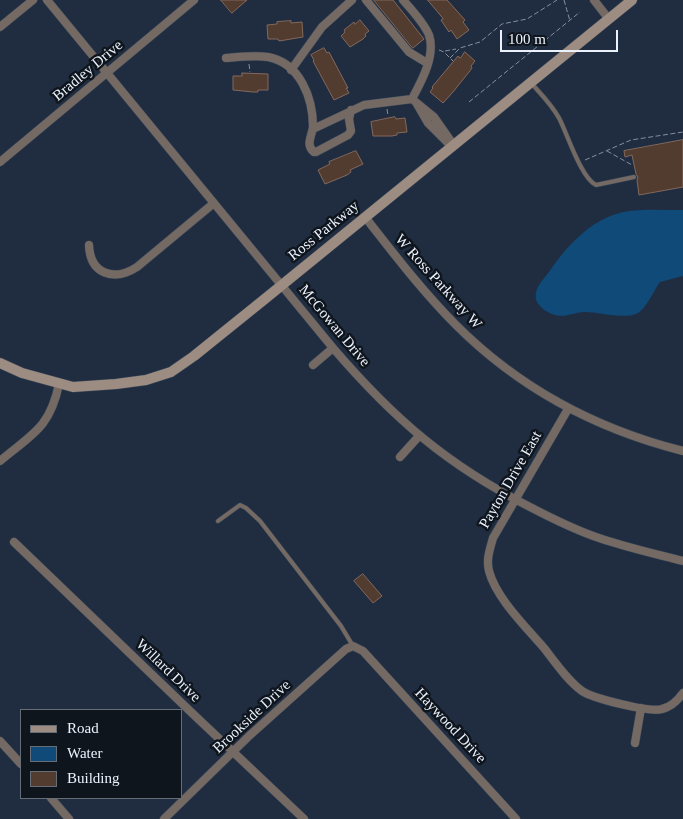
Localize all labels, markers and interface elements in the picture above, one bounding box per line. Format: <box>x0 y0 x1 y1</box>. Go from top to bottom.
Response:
scale bar <box>503 20 620 52</box>
text: 100 m <box>508 31 546 47</box>
street label: Bradley Drive <box>50 37 126 105</box>
street label: Ross Parkway <box>285 197 363 265</box>
street label: W Ross Parkway W <box>391 231 485 333</box>
street label: McGowan Drive <box>295 281 373 371</box>
street label: Payton Drive East <box>476 428 546 532</box>
street label: Willard Drive <box>132 636 204 706</box>
street label: Brookside Drive <box>209 676 295 758</box>
street label: Haywood Drive <box>411 685 489 767</box>
legend <box>20 709 182 799</box>
text: Road <box>67 720 99 736</box>
text: Water <box>67 745 102 761</box>
text: Building <box>67 770 120 786</box>

